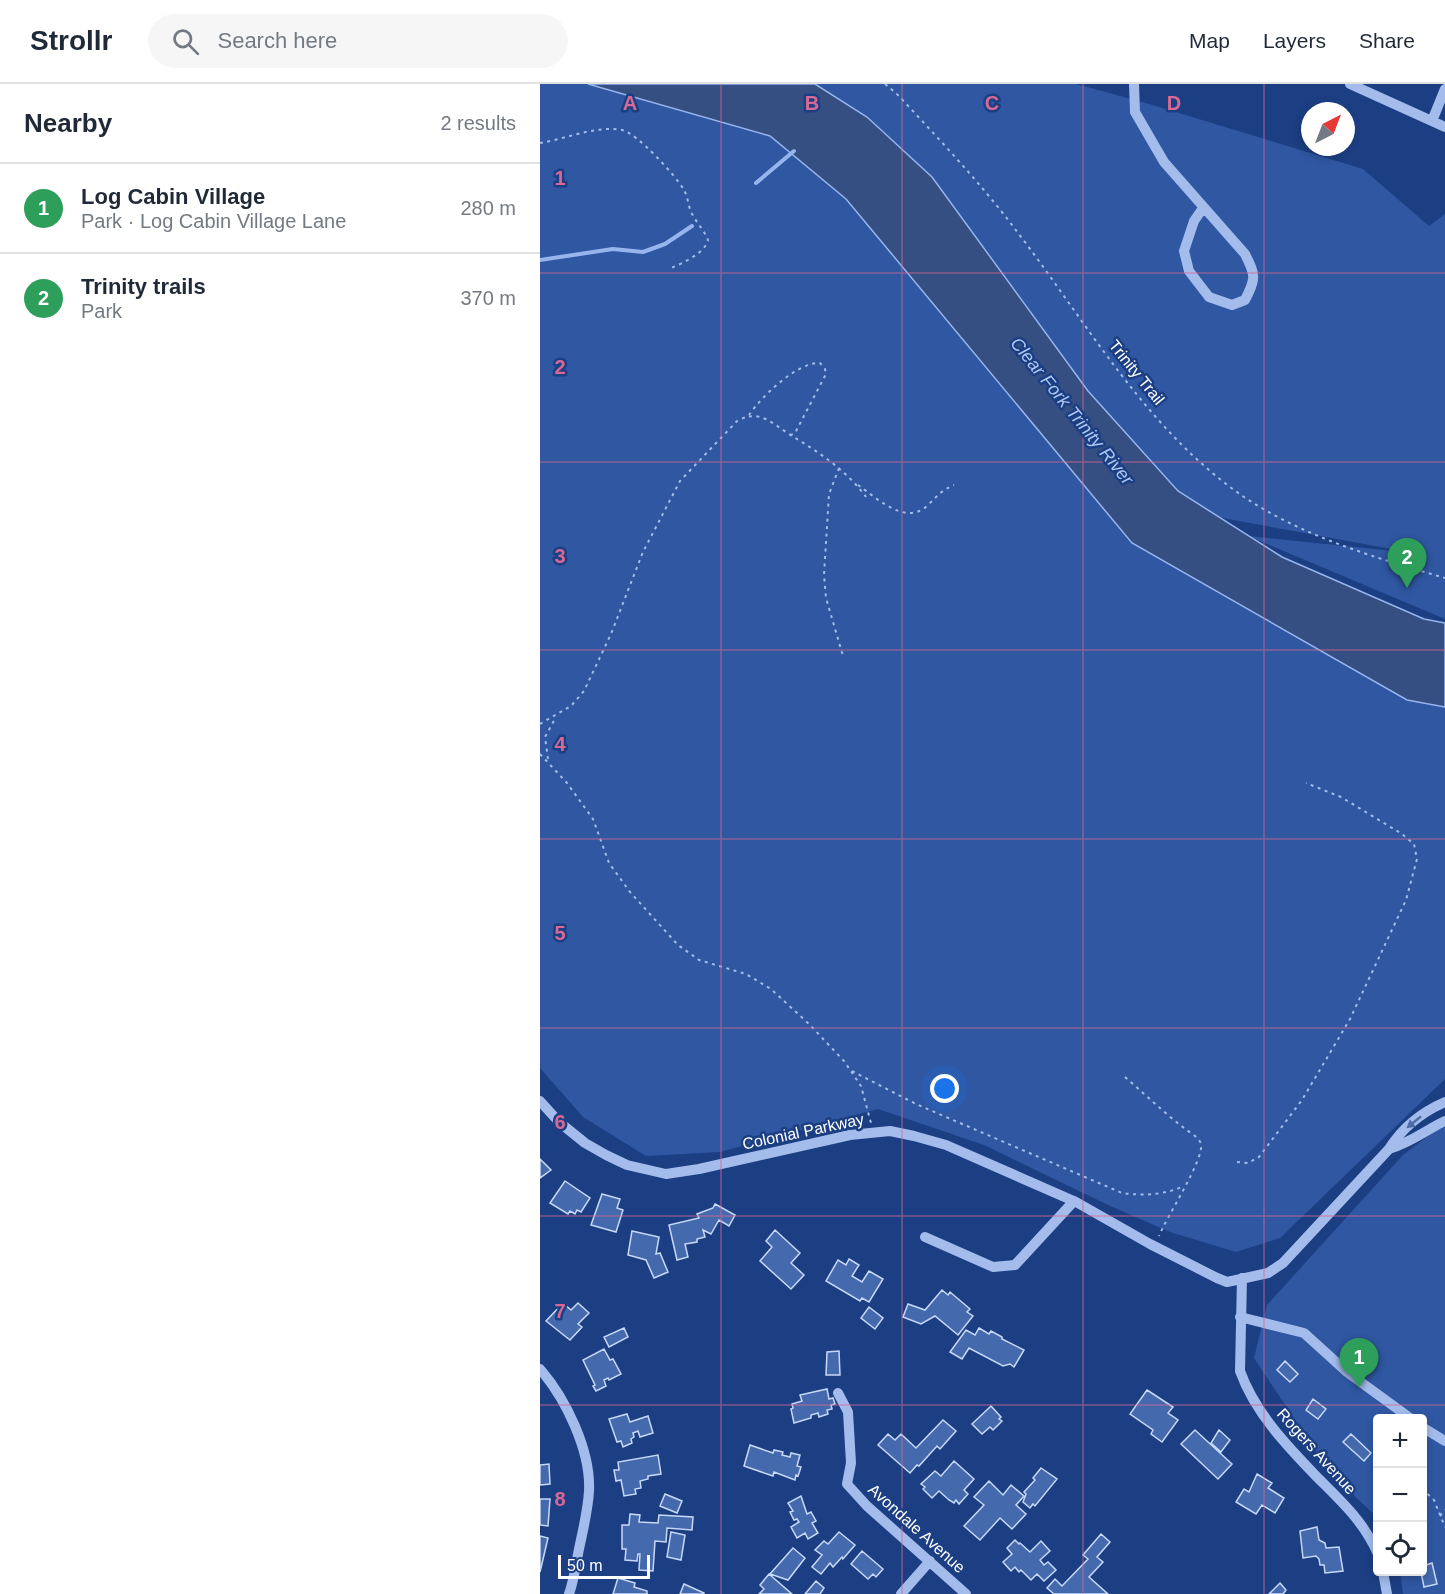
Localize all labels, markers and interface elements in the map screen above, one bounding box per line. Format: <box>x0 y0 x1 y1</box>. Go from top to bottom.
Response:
search box <box>148 14 568 68</box>
text: Strollr <box>30 25 112 56</box>
icon: search <box>169 25 202 58</box>
text: Search here <box>217 28 337 53</box>
text: Map <box>1189 29 1230 52</box>
text: Layers <box>1263 29 1326 52</box>
text: Share <box>1359 29 1415 52</box>
text: A <box>623 92 637 114</box>
text: B <box>805 92 819 114</box>
text: C <box>985 92 999 114</box>
text: D <box>1167 92 1181 114</box>
north arrow <box>1301 102 1355 156</box>
text: Nearby <box>24 108 112 138</box>
text: 2 results <box>440 112 516 134</box>
text: 1 <box>554 167 566 189</box>
text: Log Cabin Village <box>81 184 265 209</box>
text: 1 <box>38 197 49 219</box>
text: 280 m <box>460 197 516 219</box>
text: Park · Log Cabin Village Lane <box>81 210 346 232</box>
text: Trinity trails <box>81 274 206 299</box>
text: 2 <box>38 287 49 309</box>
text: 370 m <box>460 287 516 309</box>
text: Park <box>81 300 122 322</box>
water label: Clear Fork Trinity River <box>1006 333 1138 489</box>
street label: Trinity Trail <box>1106 337 1168 408</box>
text: 2 <box>554 356 566 378</box>
pin: 2 <box>1388 538 1426 588</box>
text: 3 <box>554 545 566 567</box>
text: 4 <box>554 733 566 755</box>
text: 5 <box>554 922 566 944</box>
your location <box>930 1074 959 1103</box>
street label: Colonial Parkway <box>741 1110 865 1153</box>
text: 6 <box>554 1111 566 1133</box>
one-way arrow <box>1406 1115 1422 1128</box>
text: 7 <box>554 1300 566 1322</box>
pin: 1 <box>1340 1338 1378 1388</box>
street label: Rogers Avenue <box>1274 1405 1360 1498</box>
map controls <box>1373 1414 1427 1576</box>
button: + <box>1373 1414 1427 1468</box>
button: − <box>1373 1468 1427 1522</box>
street label: Avondale Avenue <box>865 1481 968 1576</box>
text: 8 <box>554 1488 566 1510</box>
button: locate <box>1373 1522 1427 1576</box>
scale bar <box>558 1552 650 1580</box>
text: 50 m <box>567 1557 603 1574</box>

